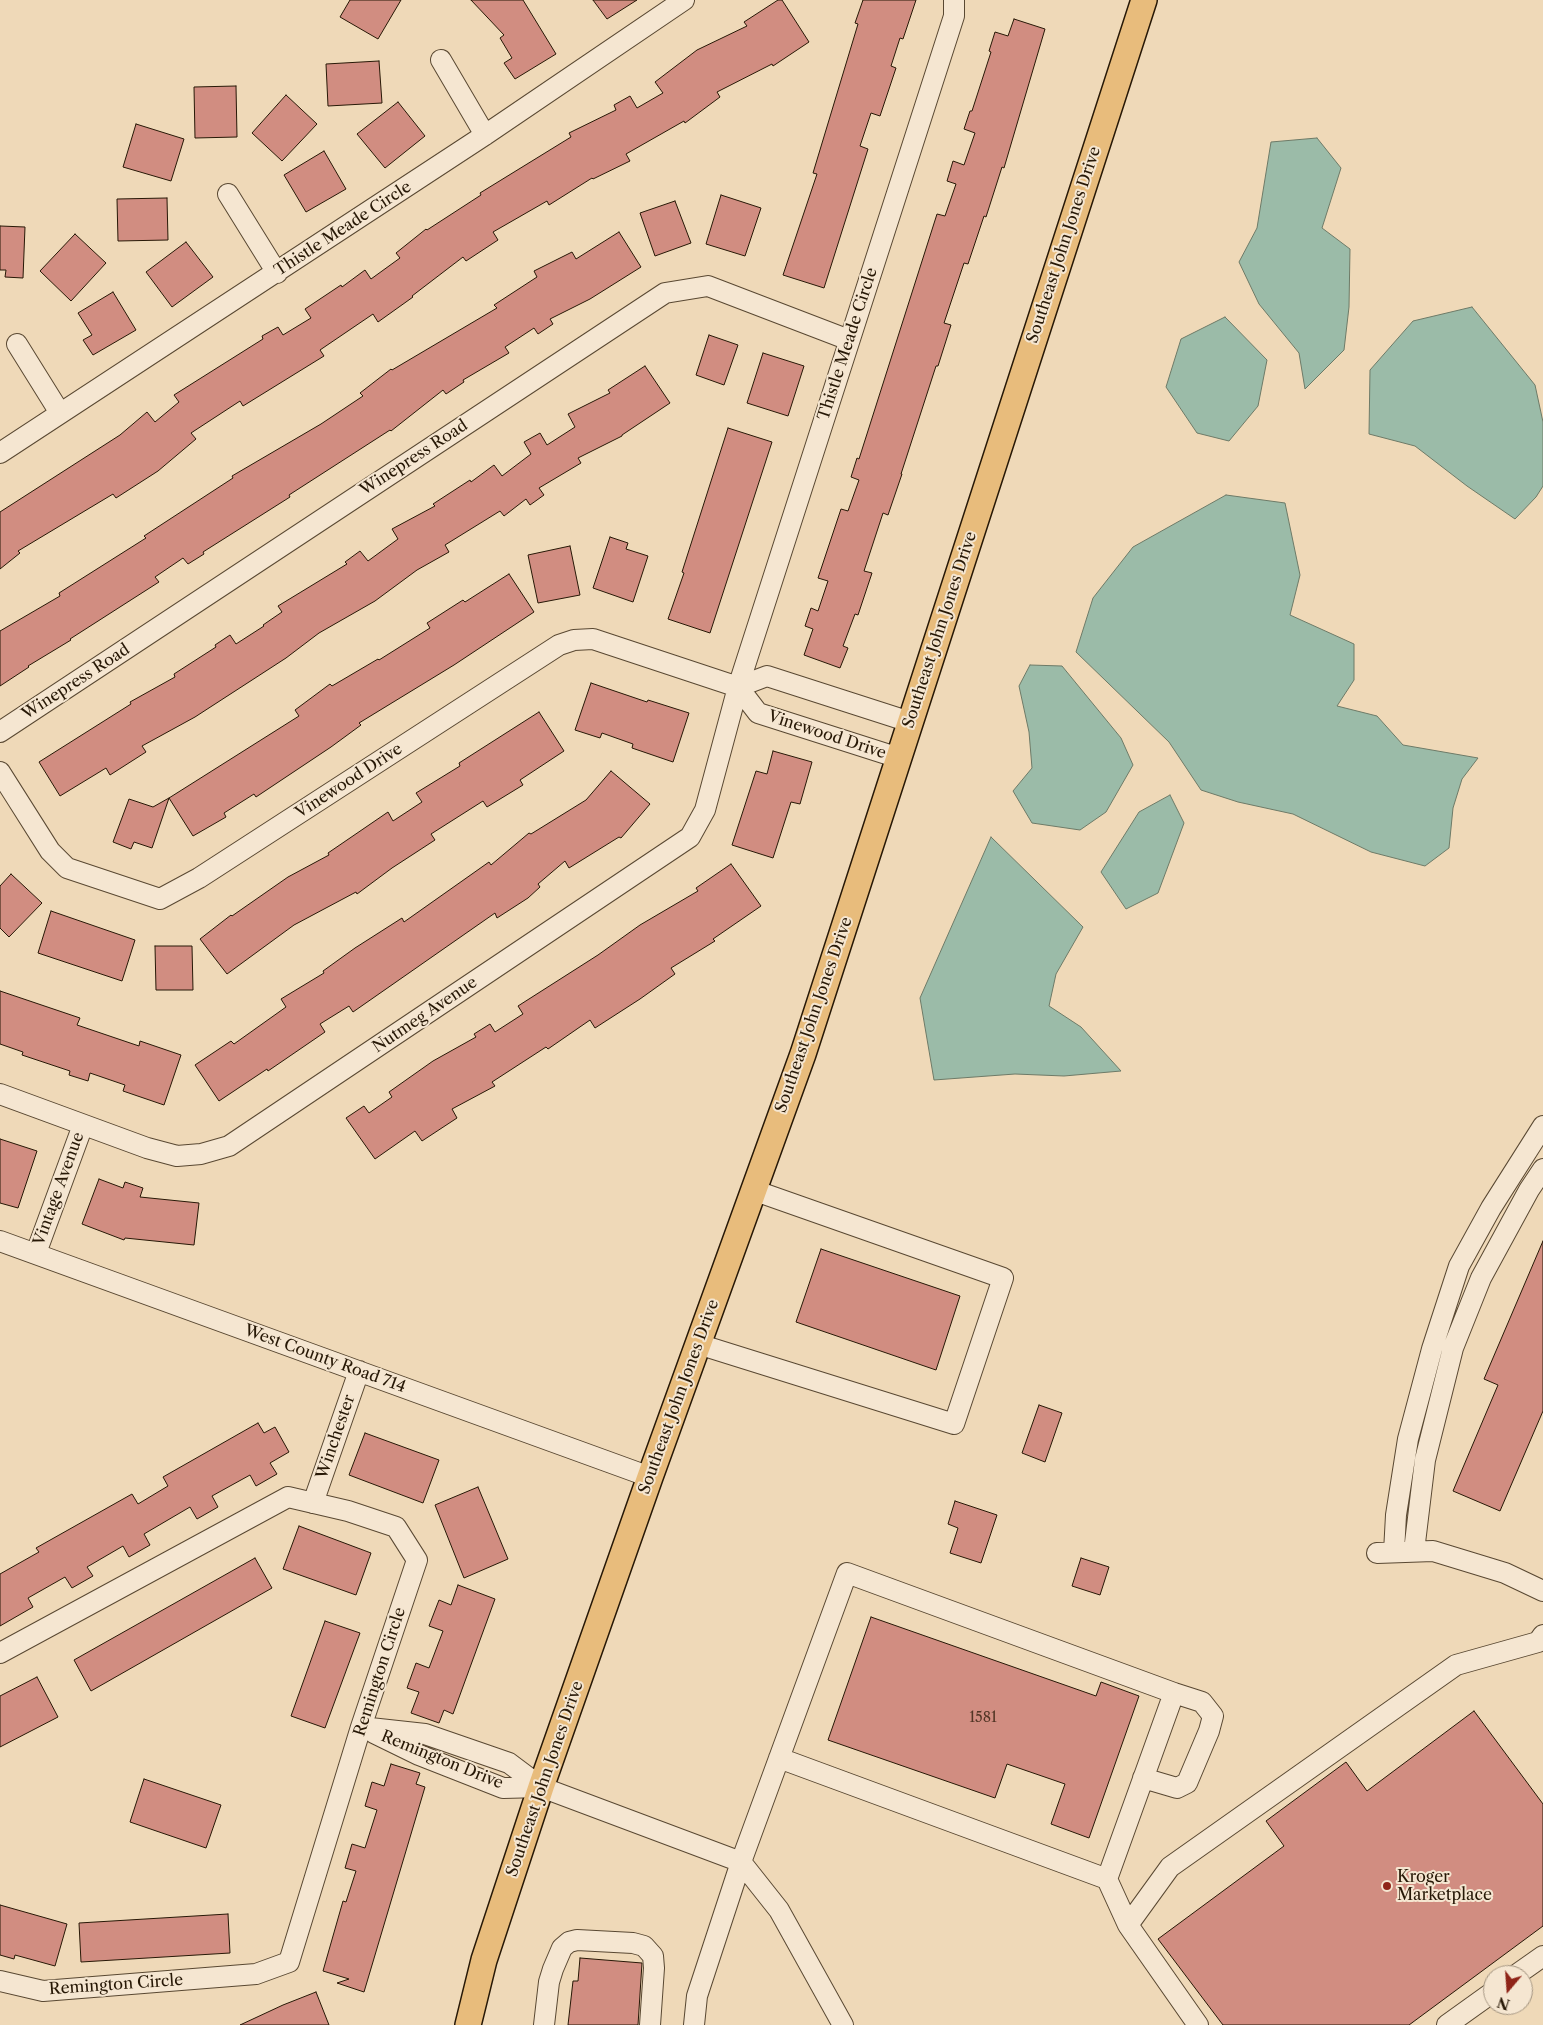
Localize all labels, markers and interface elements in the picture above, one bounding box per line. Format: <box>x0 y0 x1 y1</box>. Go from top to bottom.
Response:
street label: Southeast John Jones Drive <box>1023 144 1105 346</box>
street label: Thistle Meade Circle <box>271 178 415 280</box>
street label: Thistle Meade Circle <box>814 265 882 423</box>
street label: Winepress Road <box>357 416 471 500</box>
street label: Southeast John Jones Drive <box>899 529 981 731</box>
street label: Winepress Road <box>19 640 133 724</box>
street label: Vinewood Drive <box>765 707 889 763</box>
street label: Vinewood Drive <box>292 739 406 823</box>
street label: Southeast John Jones Drive <box>771 915 857 1115</box>
street label: Nutmeg Avenue <box>369 973 481 1057</box>
street label: Vintage Avenue <box>30 1130 88 1248</box>
street label: Southeast John Jones Drive <box>635 1297 723 1497</box>
street label: West County Road 714 <box>242 1321 408 1397</box>
street label: Winchester <box>313 1392 359 1482</box>
street label: Remington Circle <box>350 1605 410 1739</box>
street label: Southeast John Jones Drive <box>502 1679 588 1879</box>
house number: 1581 <box>969 1710 997 1726</box>
street label: Remington Drive <box>378 1727 506 1793</box>
place label: Kroger Marketplace <box>1397 1867 1492 1905</box>
marker: Kroger Marketplace <box>1381 1880 1393 1892</box>
north arrow <box>1483 1965 1533 2015</box>
street label: Remington Circle <box>48 1971 184 1999</box>
text: N <box>1495 1993 1512 2014</box>

